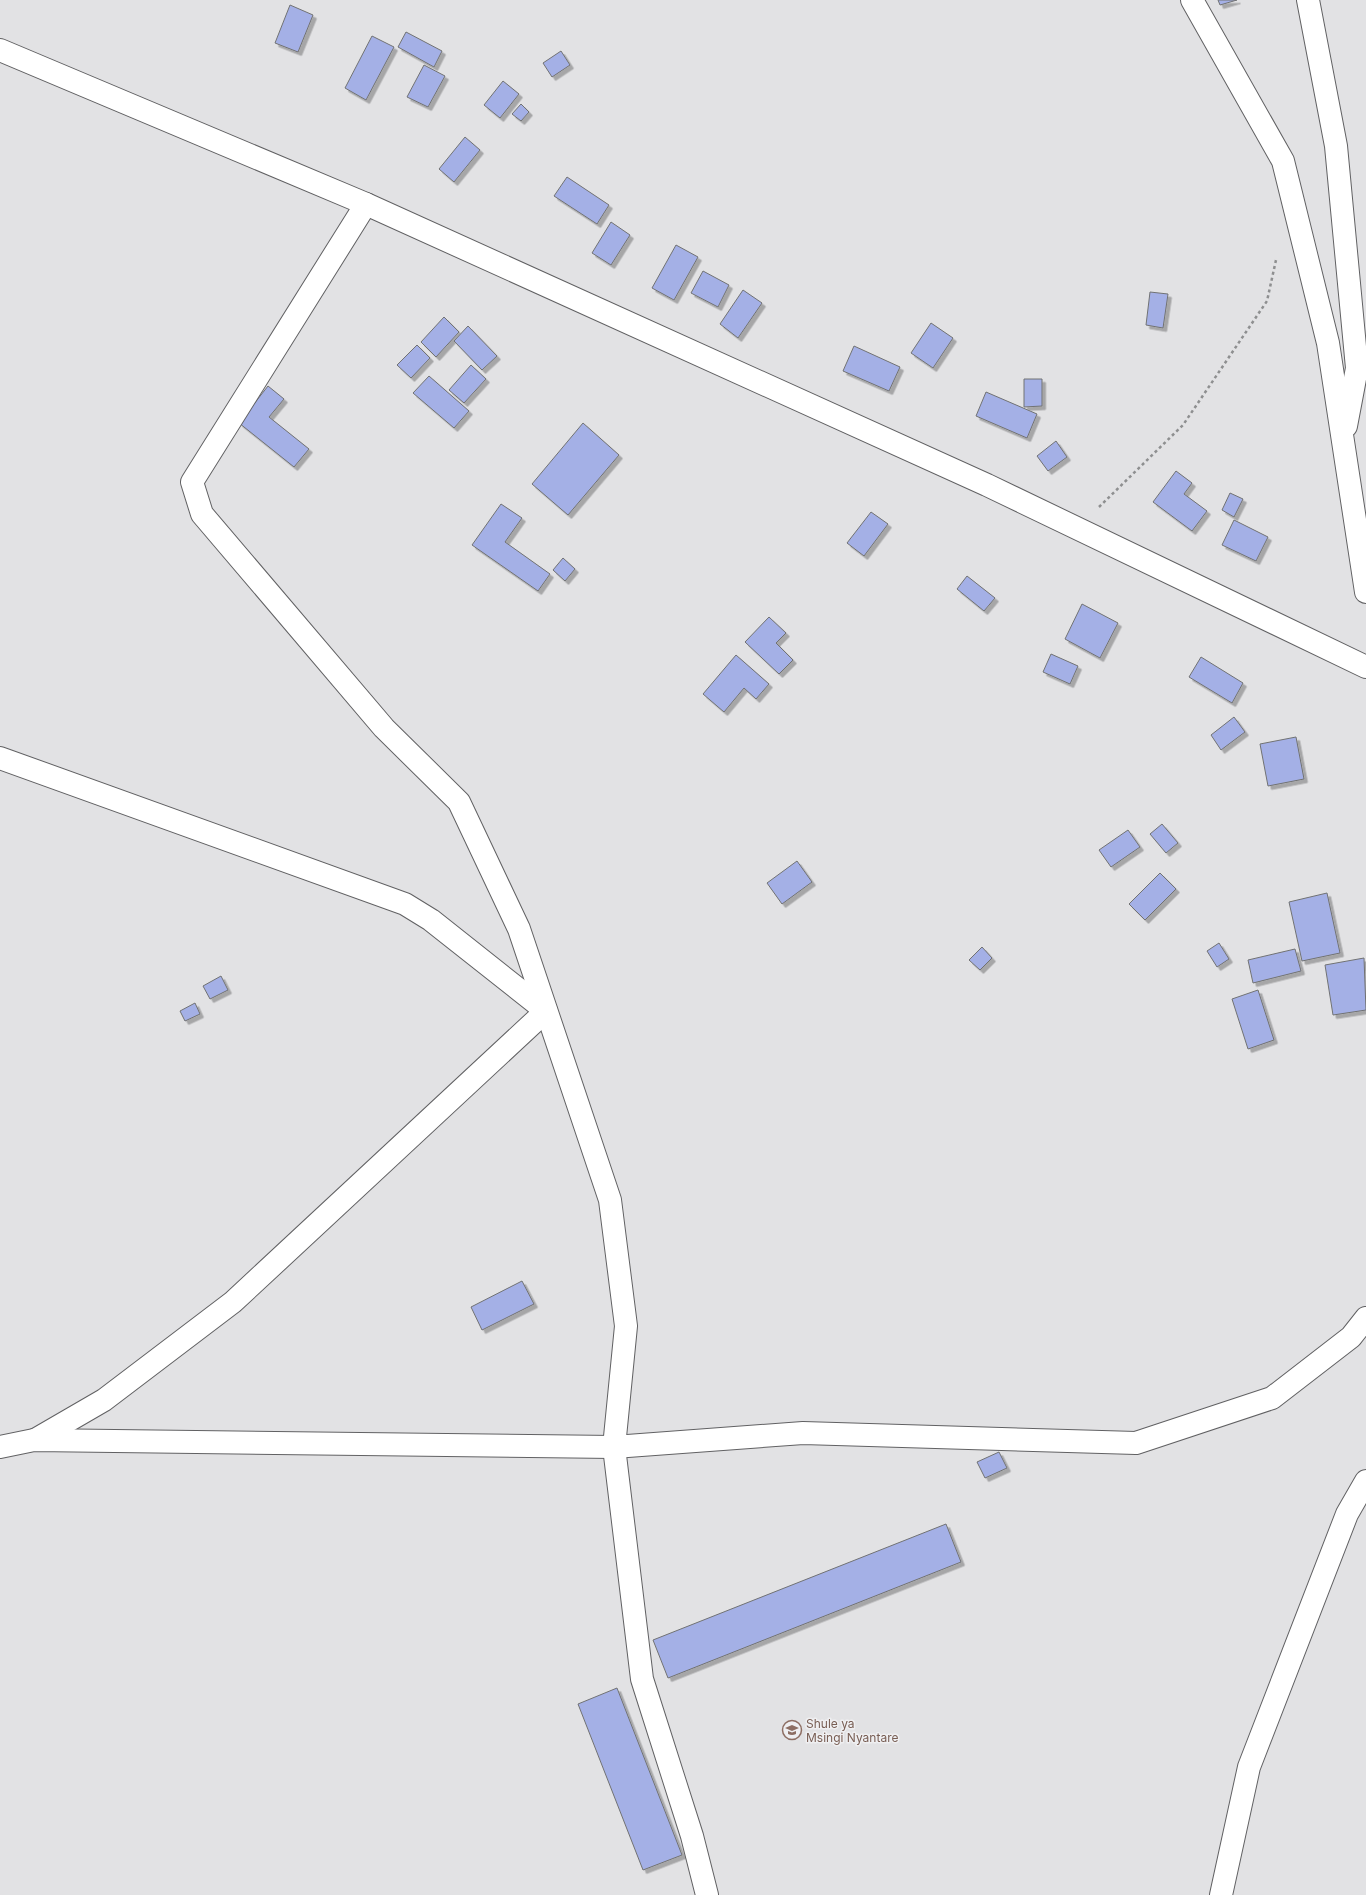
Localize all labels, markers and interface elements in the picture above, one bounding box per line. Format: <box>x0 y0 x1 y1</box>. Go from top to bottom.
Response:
place label: Shule ya Msingi Nyantare <box>806 1716 898 1745</box>
school or university icon: Shule ya Msingi Nyantare <box>781 1719 803 1741</box>

